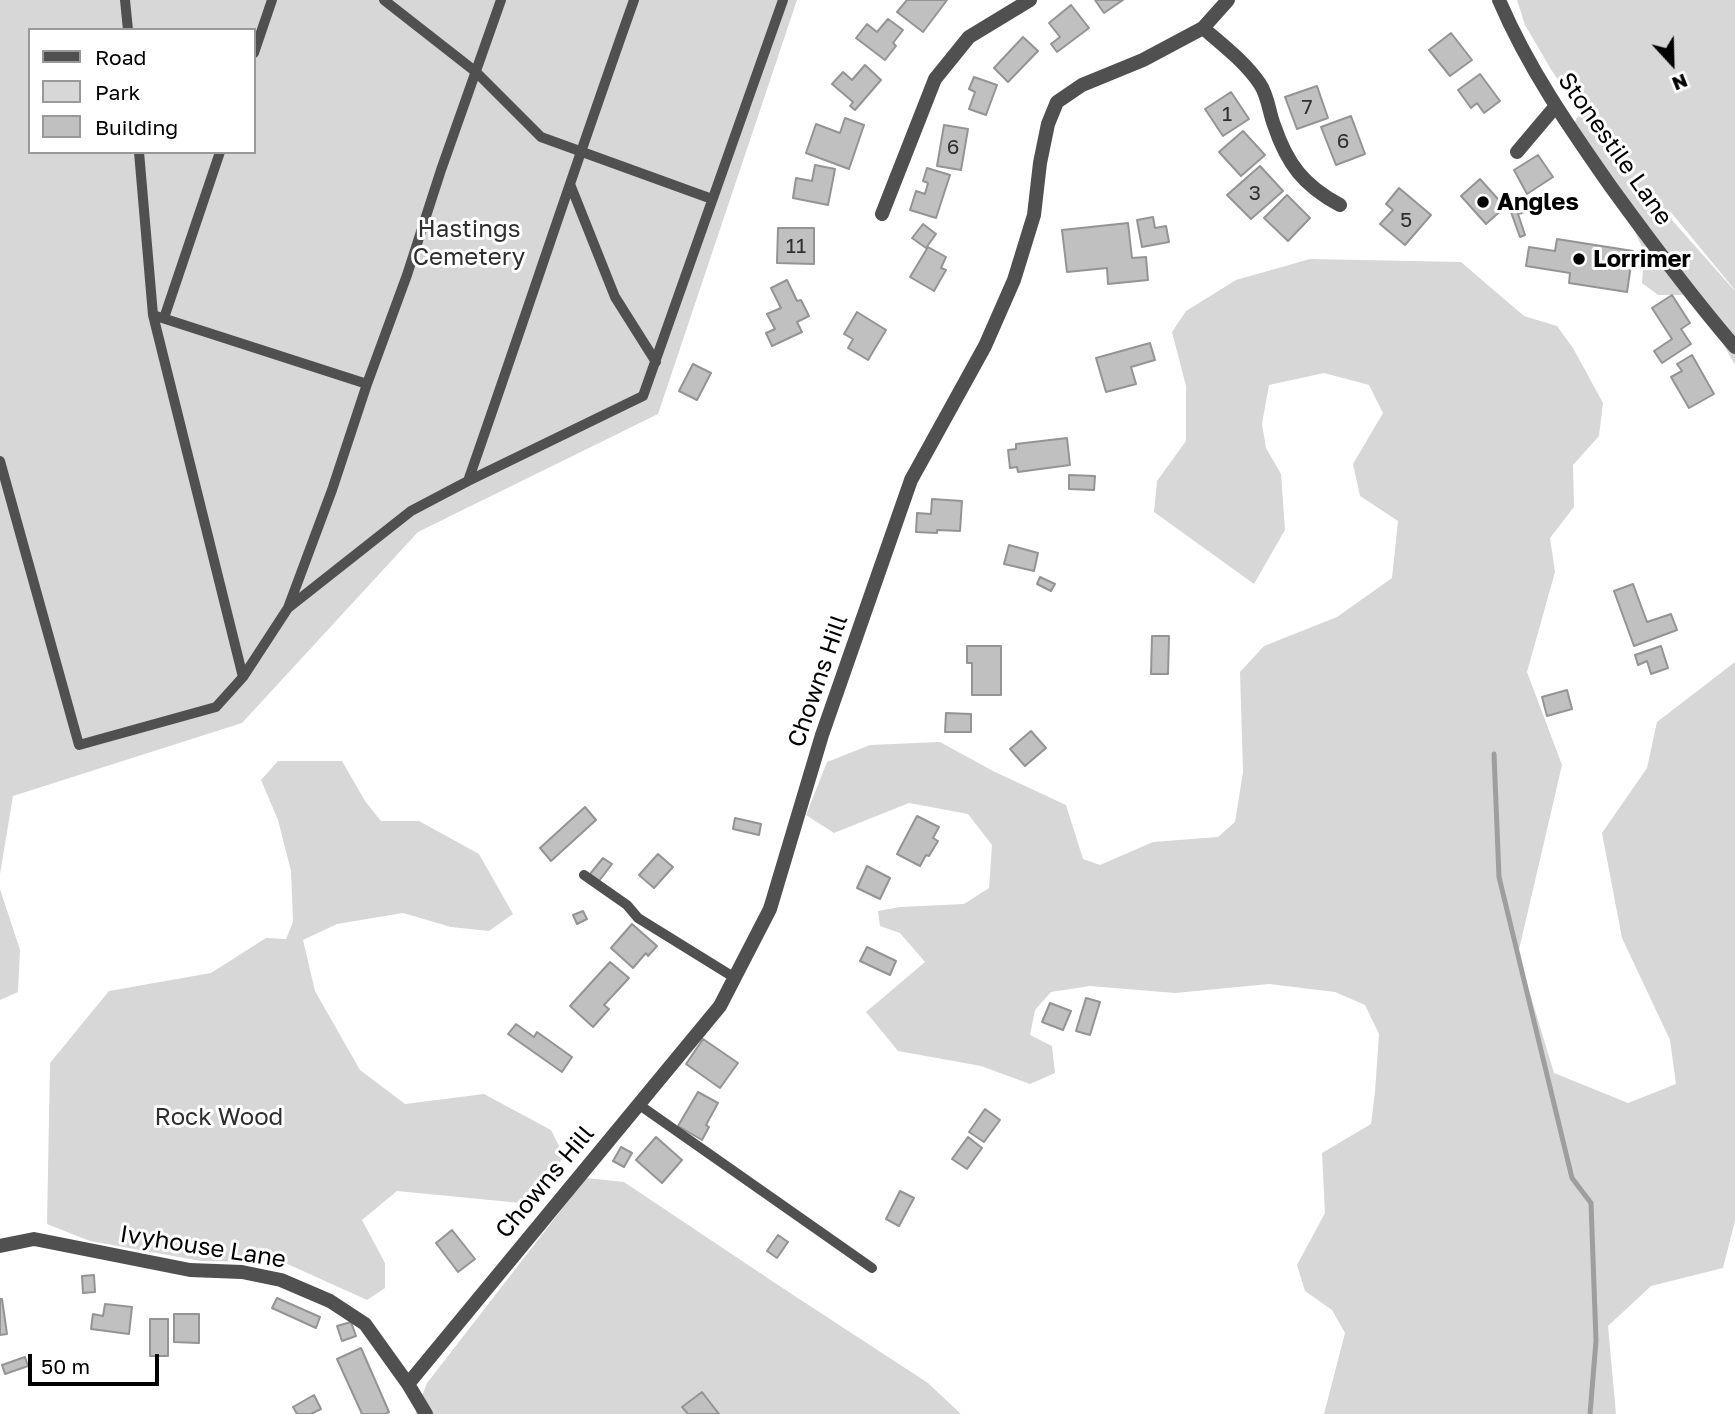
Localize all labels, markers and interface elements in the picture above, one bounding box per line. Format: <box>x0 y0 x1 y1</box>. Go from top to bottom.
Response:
legend <box>28 28 256 154</box>
north arrow <box>1637 28 1707 98</box>
text: Road <box>95 44 146 70</box>
street label: Stonestile Lane <box>1552 67 1678 231</box>
text: N <box>1669 70 1691 96</box>
text: Park <box>95 79 140 105</box>
house number: 7 <box>1301 94 1313 120</box>
house number: 1 <box>1222 101 1232 127</box>
text: Building <box>95 114 178 140</box>
house number: 6 <box>1337 128 1349 154</box>
house number: 6 <box>947 134 959 160</box>
house number: 3 <box>1249 180 1261 206</box>
place label: Angles <box>1497 188 1579 216</box>
marker: Angles <box>1475 194 1491 210</box>
house number: 5 <box>1400 207 1412 233</box>
park label: Hastings Cemetery <box>413 215 525 271</box>
house number: 11 <box>786 233 806 259</box>
place label: Lorrimer <box>1593 245 1691 273</box>
marker: Lorrimer <box>1571 251 1587 267</box>
street label: Chowns Hill <box>782 611 854 751</box>
park label: Rock Wood <box>155 1103 283 1131</box>
street label: Chowns Hill <box>490 1120 600 1244</box>
street label: Ivyhouse Lane <box>118 1220 288 1274</box>
scale bar <box>32 1340 163 1384</box>
text: 50 m <box>41 1353 90 1379</box>

